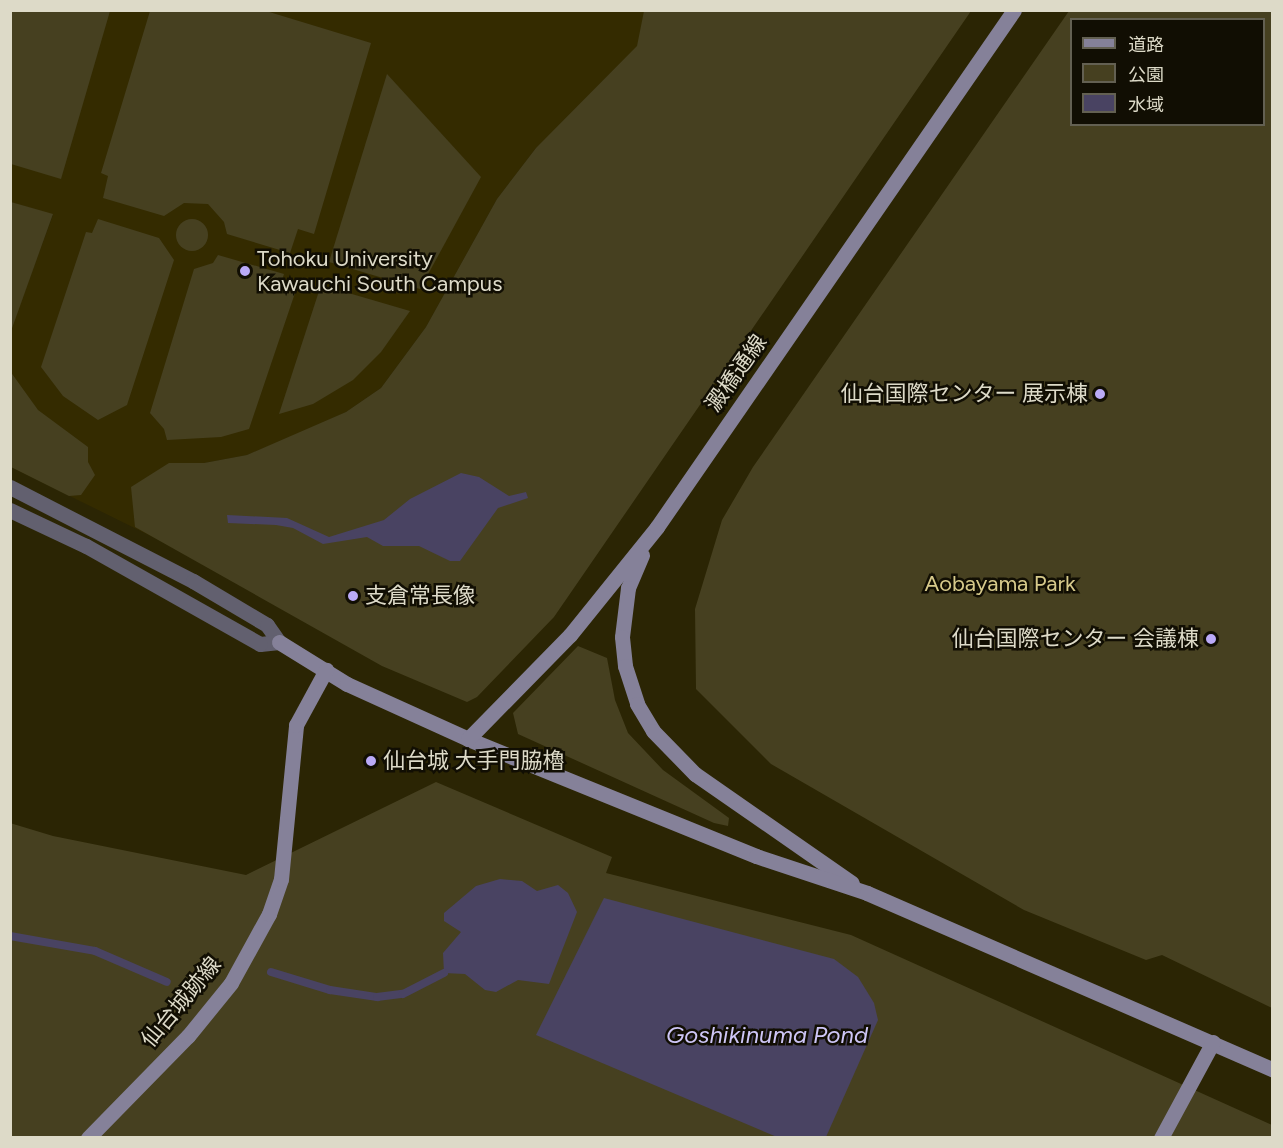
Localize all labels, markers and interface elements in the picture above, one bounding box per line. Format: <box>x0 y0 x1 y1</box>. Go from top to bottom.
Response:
legend <box>1070 18 1265 126</box>
text: 道路 <box>1128 34 1164 56</box>
text: 公園 <box>1128 64 1164 86</box>
text: 水域 <box>1128 94 1164 116</box>
place label: Tohoku University Kawauchi South Campus <box>257 245 502 296</box>
marker: Tohoku University Kawauchi South Campus <box>238 264 252 278</box>
street label: 澱橋通線 <box>700 329 772 417</box>
place label: 仙台国際センター 展示棟 <box>841 381 1088 407</box>
marker: 仙台国際センター 展示棟 <box>1093 387 1107 401</box>
park label: Aobayama Park <box>924 571 1076 597</box>
place label: 支倉常長像 <box>365 583 475 609</box>
marker: 支倉常長像 <box>346 589 360 603</box>
place label: 仙台国際センター 会議棟 <box>952 626 1199 652</box>
marker: 仙台国際センター 会議棟 <box>1204 632 1218 646</box>
place label: 仙台城 大手門脇櫓 <box>383 748 564 774</box>
marker: 仙台城 大手門脇櫓 <box>364 754 378 768</box>
street label: 仙台城跡線 <box>136 951 226 1053</box>
water label: Goshikinuma Pond <box>666 1021 868 1049</box>

